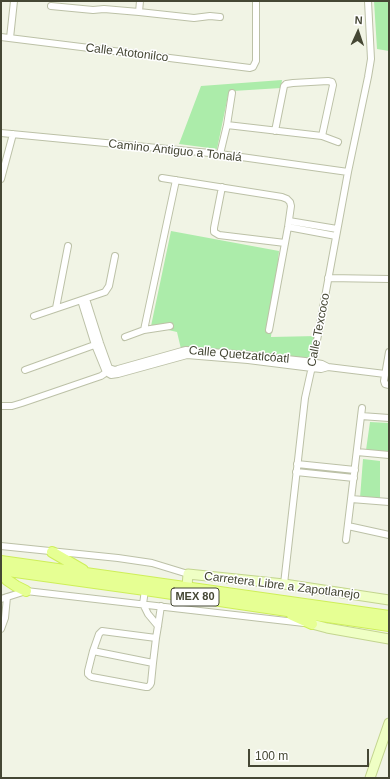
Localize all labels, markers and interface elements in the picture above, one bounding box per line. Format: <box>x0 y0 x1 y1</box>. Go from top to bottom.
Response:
north arrow <box>338 12 378 52</box>
text: N <box>354 14 363 26</box>
street label: Calle Atotonilco <box>85 41 169 65</box>
street label: Camino Antiguo a Tonalá <box>108 137 242 165</box>
street label: Calle Texcoco <box>305 292 333 368</box>
street label: Calle Quetzatlcóatl <box>188 343 290 367</box>
street label: Carretera Libre a Zapotlanejo <box>203 569 361 603</box>
road number: MEX 80 <box>171 588 219 606</box>
scale bar <box>250 741 371 767</box>
text: 100 m <box>255 749 288 763</box>

